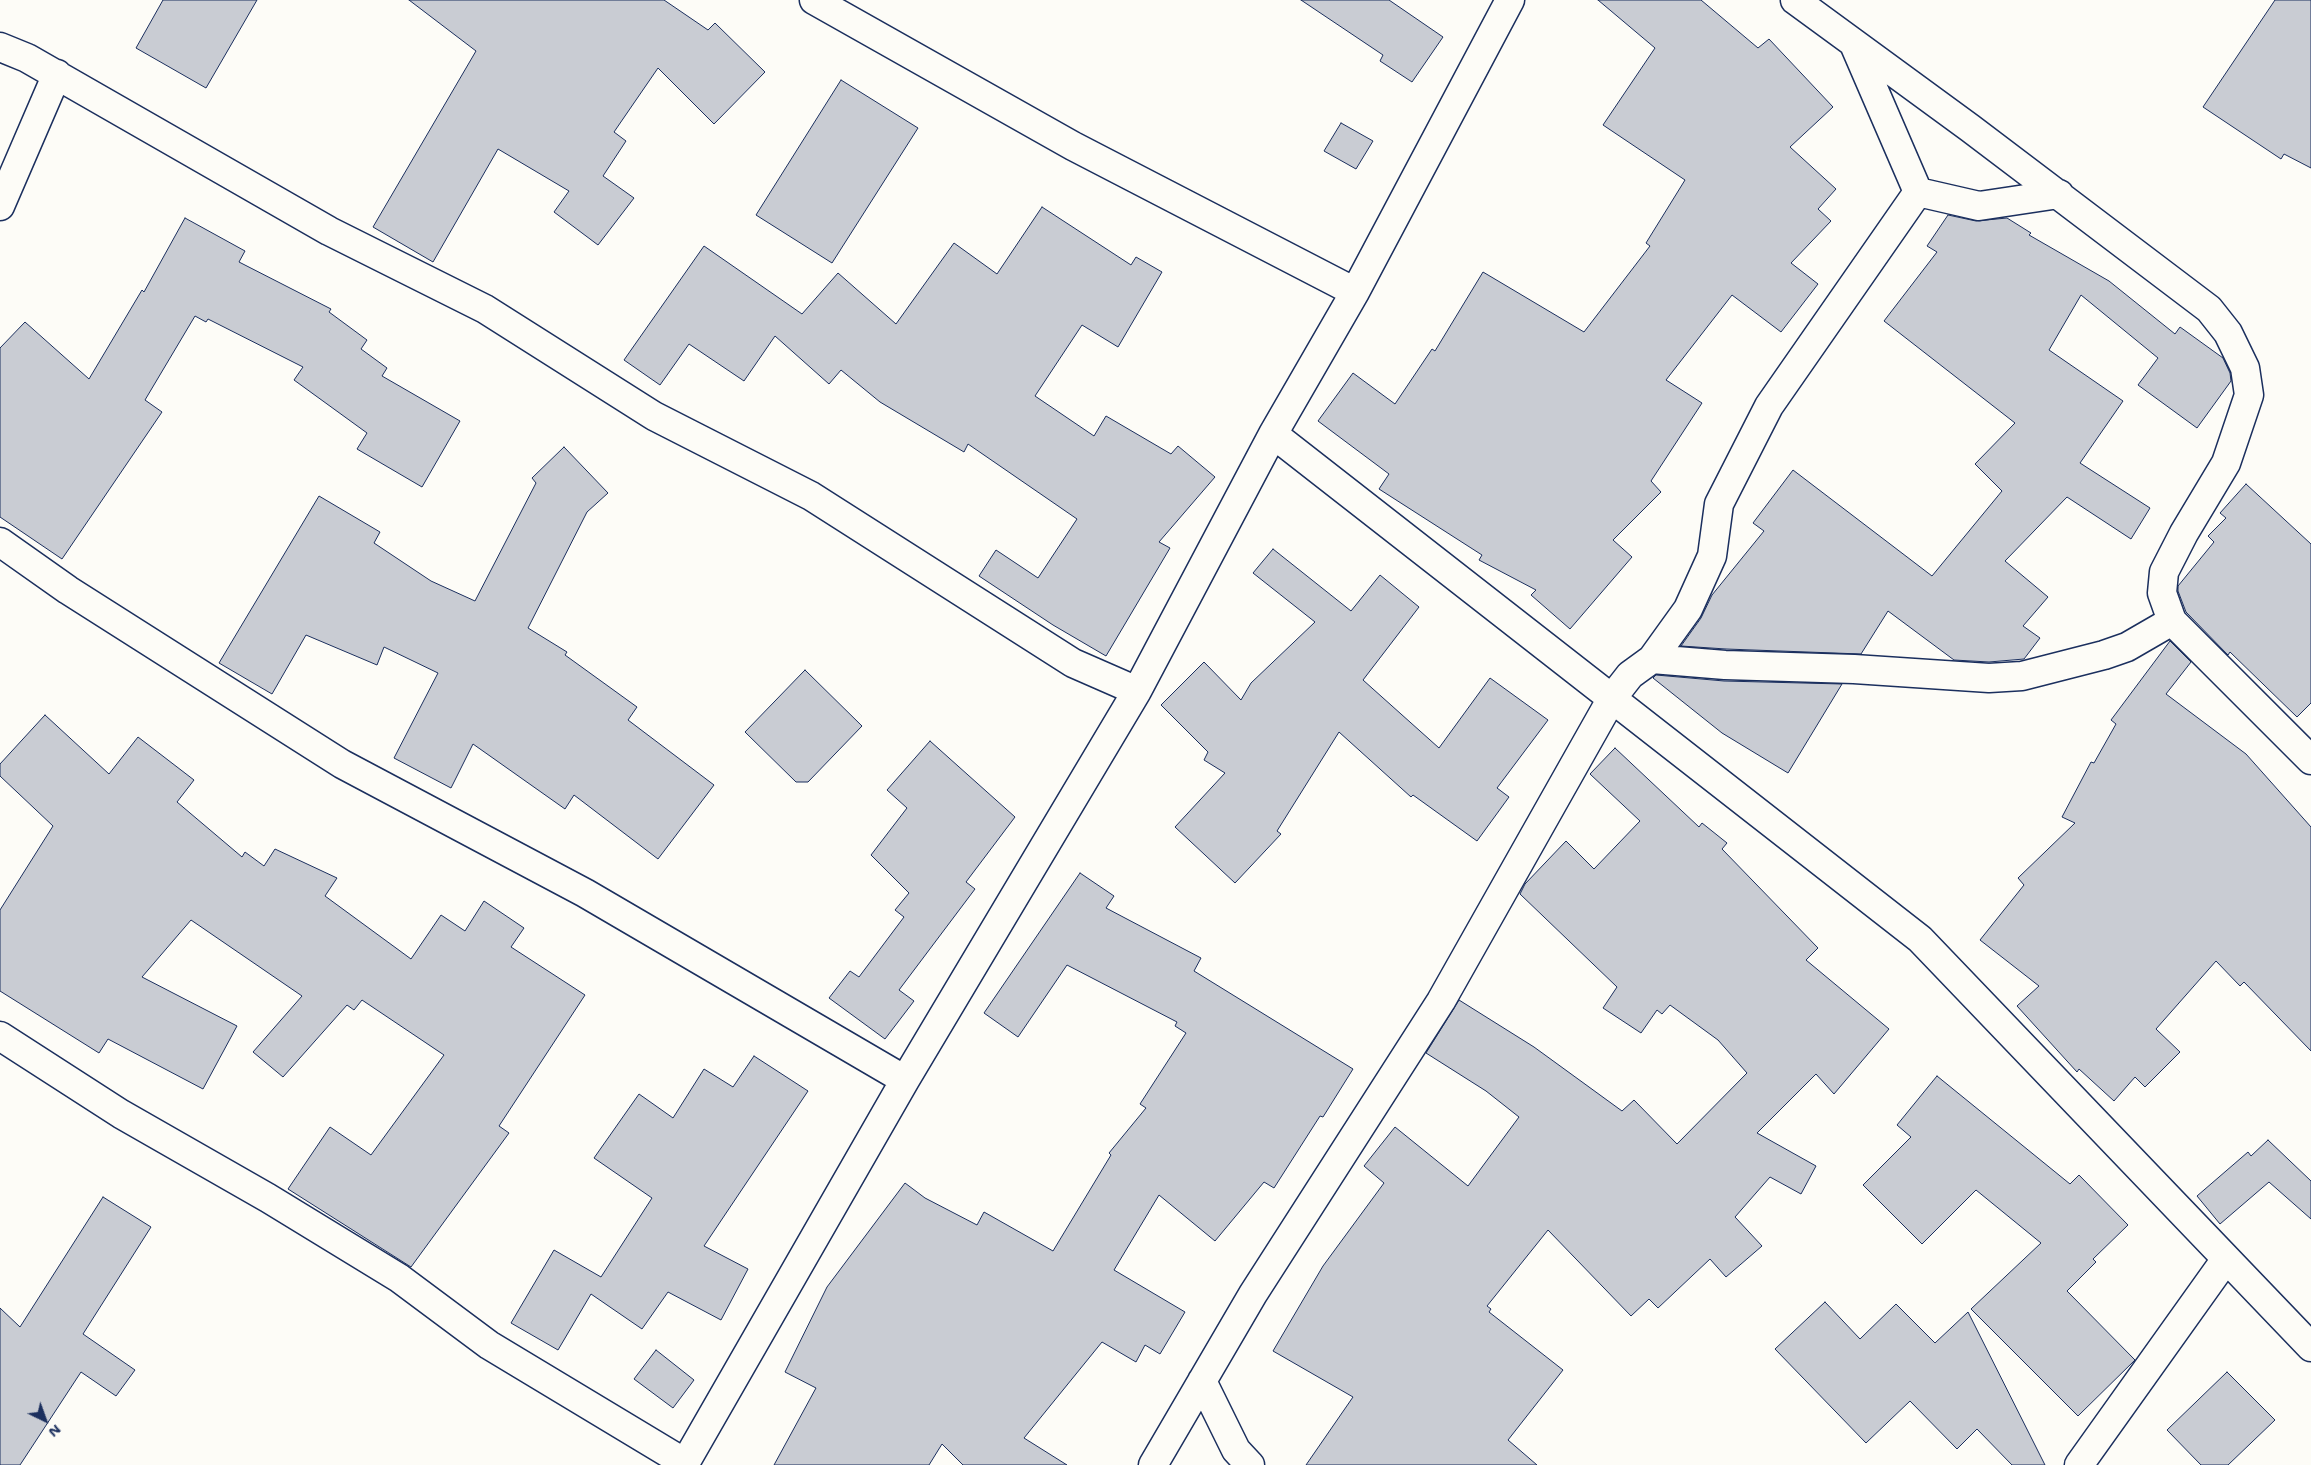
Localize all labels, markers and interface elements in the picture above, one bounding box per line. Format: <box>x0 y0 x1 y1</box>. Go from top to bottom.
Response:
north arrow <box>20 1395 70 1445</box>
text: N <box>45 1421 65 1442</box>

